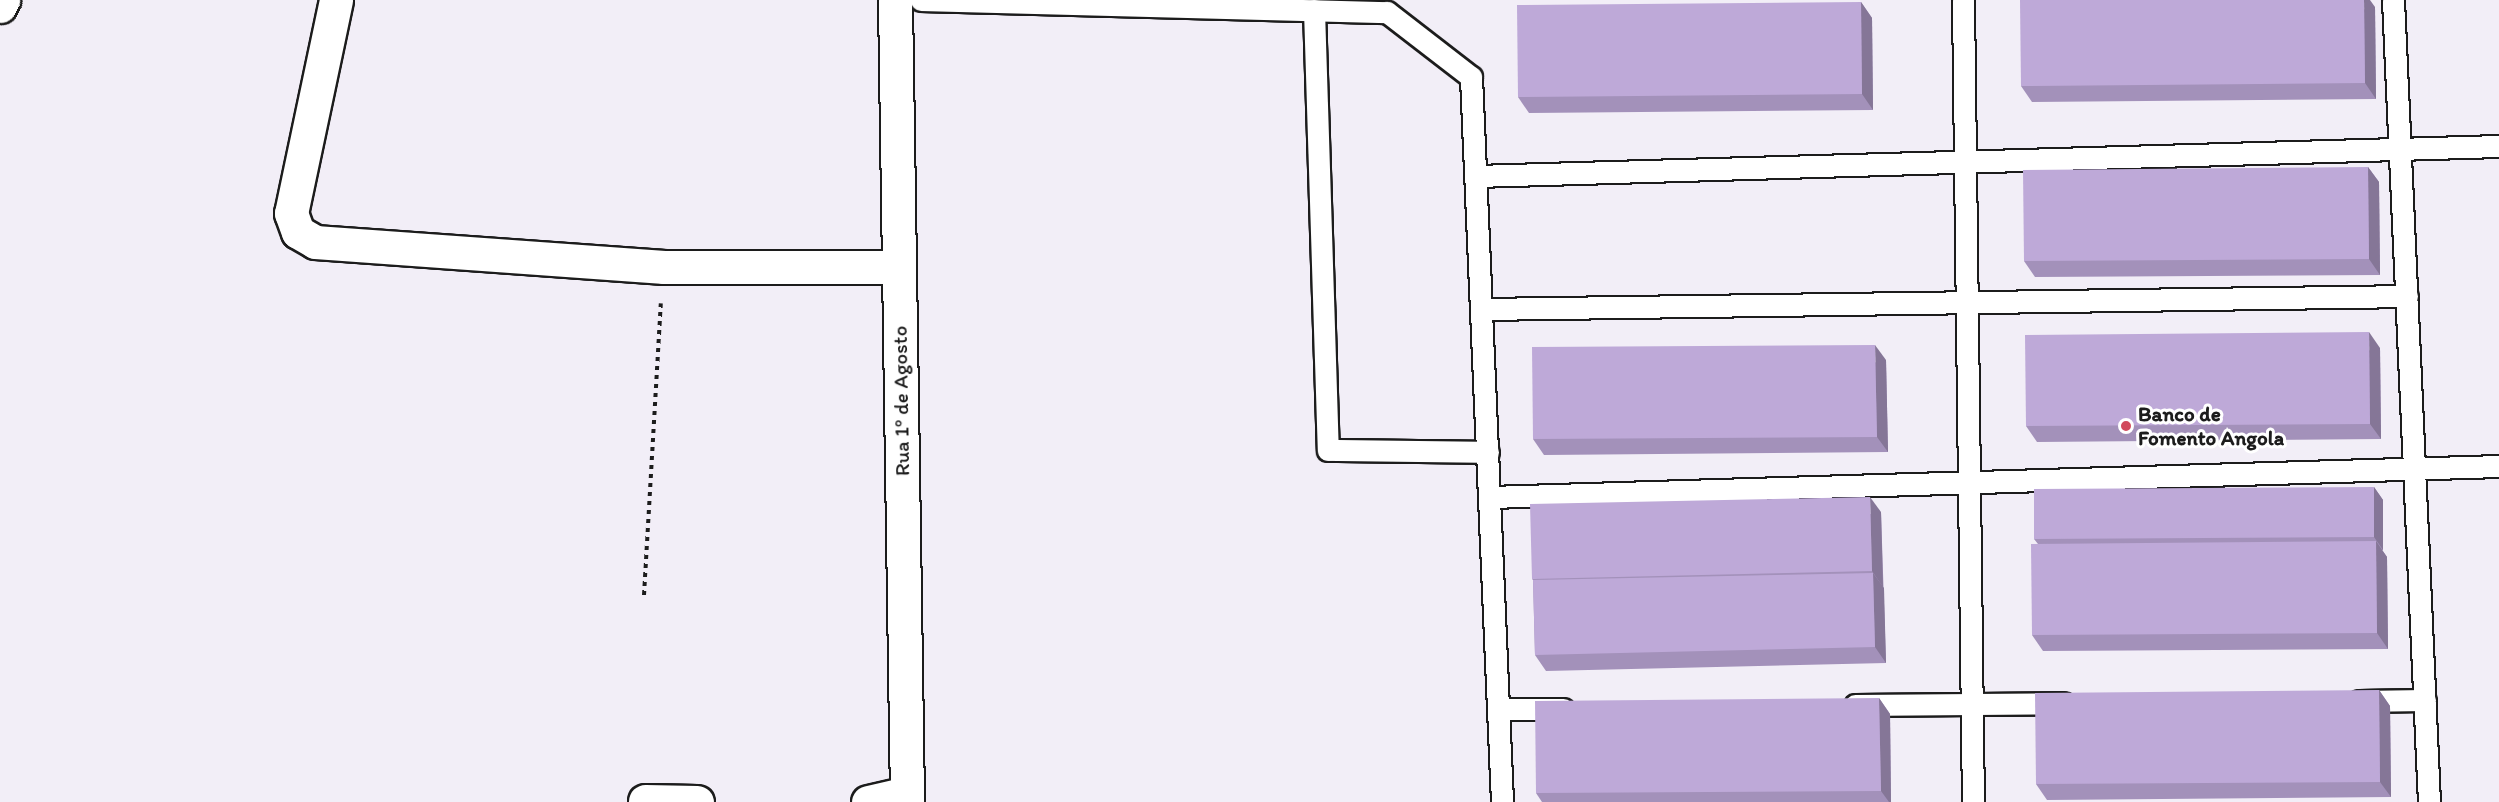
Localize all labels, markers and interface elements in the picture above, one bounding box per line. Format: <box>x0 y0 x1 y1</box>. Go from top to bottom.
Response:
street label: Rua 1º de Agosto <box>887 326 915 476</box>
place label: Banco de Fomento Angola <box>2138 401 2284 451</box>
marker: Banco de Fomento Angola <box>2119 419 2133 433</box>

